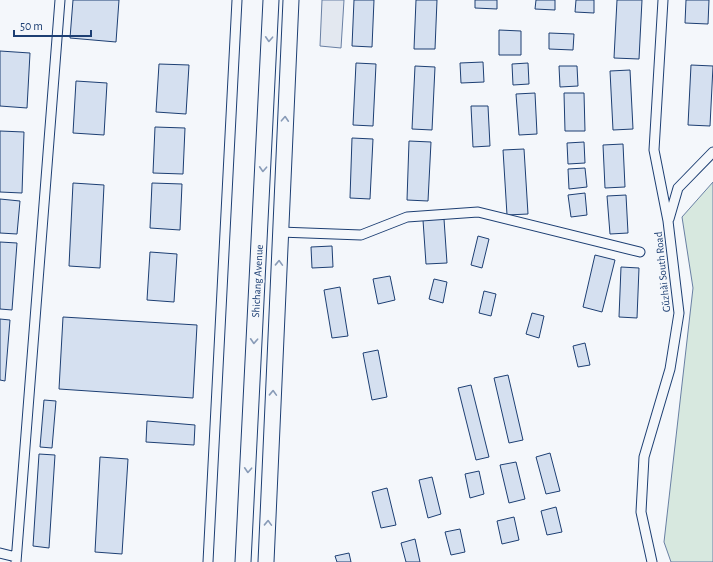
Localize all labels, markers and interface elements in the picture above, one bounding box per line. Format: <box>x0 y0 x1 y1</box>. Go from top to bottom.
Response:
scale bar <box>14 12 91 38</box>
text: 50 m <box>20 20 43 32</box>
one-way arrow <box>265 36 274 42</box>
one-way arrow <box>281 116 289 122</box>
one-way arrow <box>258 166 267 172</box>
street label: Gǔzhài South Road <box>653 231 672 313</box>
street label: Shichang Avenue <box>250 244 265 318</box>
one-way arrow <box>274 260 283 266</box>
one-way arrow <box>250 338 258 344</box>
one-way arrow <box>269 390 277 396</box>
one-way arrow <box>243 467 252 473</box>
one-way arrow <box>263 520 272 526</box>

